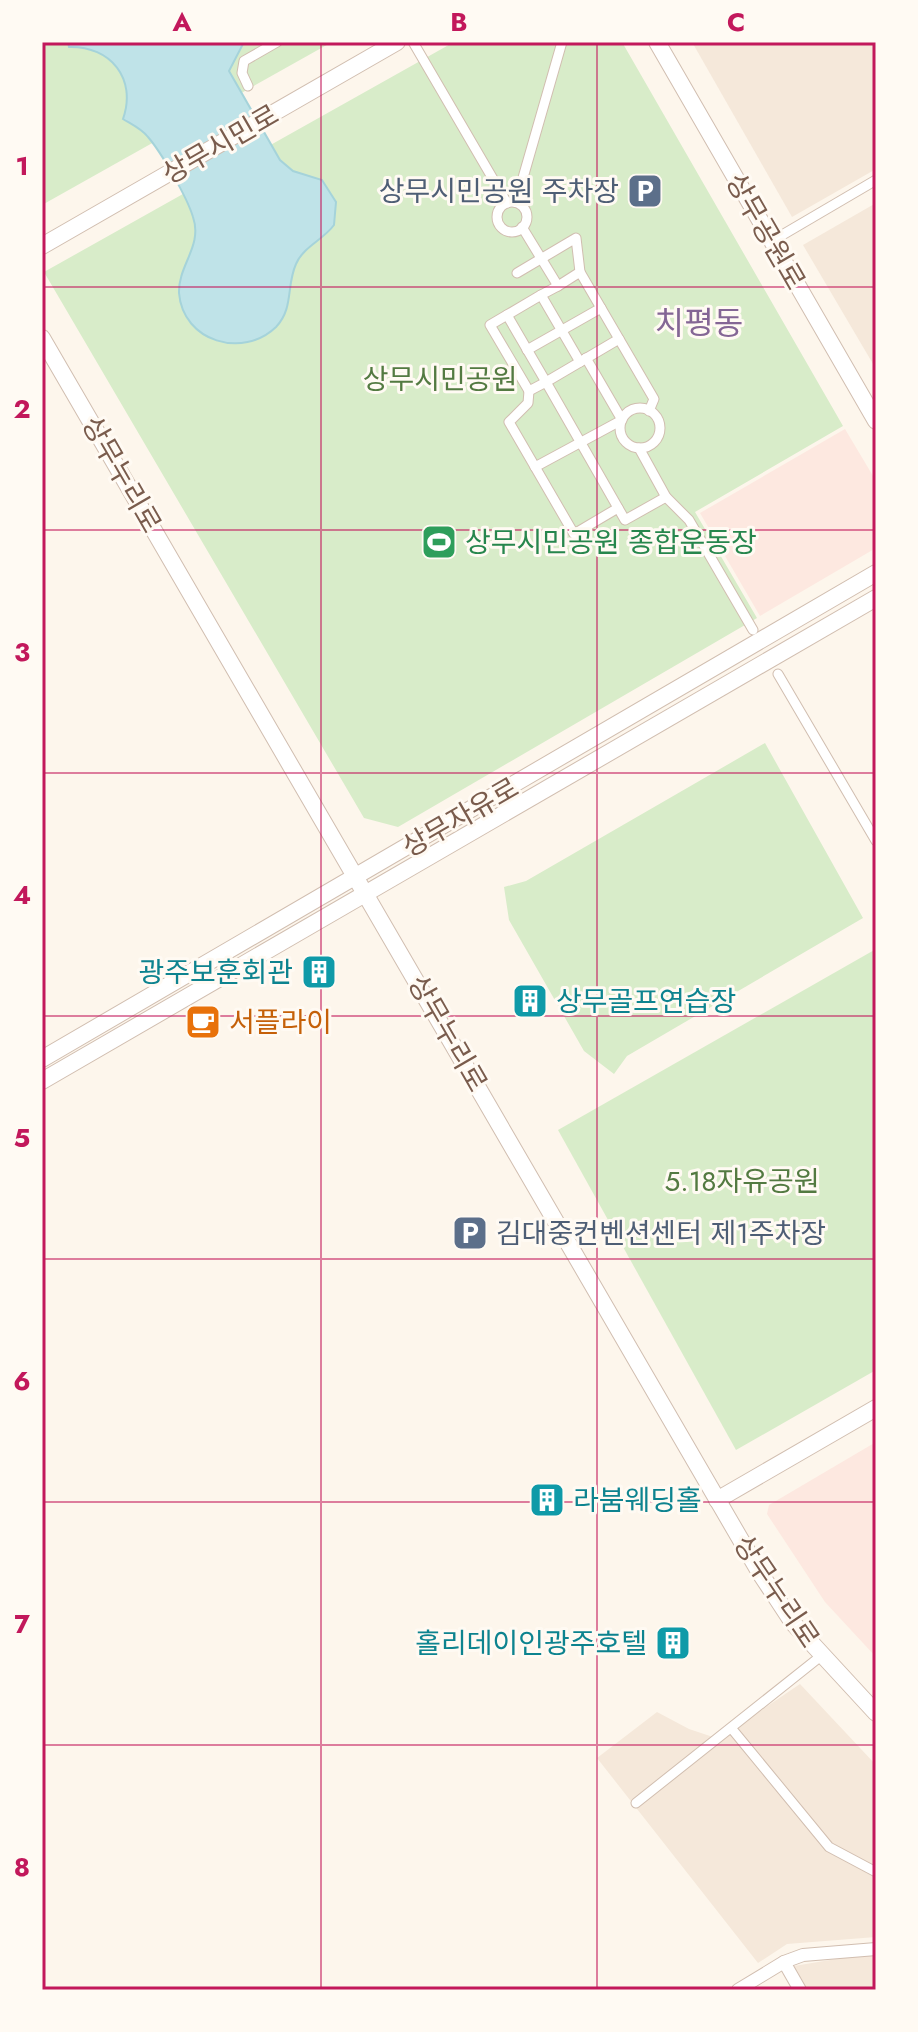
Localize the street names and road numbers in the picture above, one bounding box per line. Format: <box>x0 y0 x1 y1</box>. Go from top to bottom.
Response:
street label: 상무시민로 <box>154 94 286 194</box>
street label: 상무공원로 <box>716 165 816 297</box>
street label: 상무누리로 <box>72 408 172 540</box>
street label: 상무자유로 <box>394 767 526 867</box>
street label: 상무누리로 <box>398 967 498 1099</box>
street label: 상무누리로 <box>724 1526 830 1656</box>

